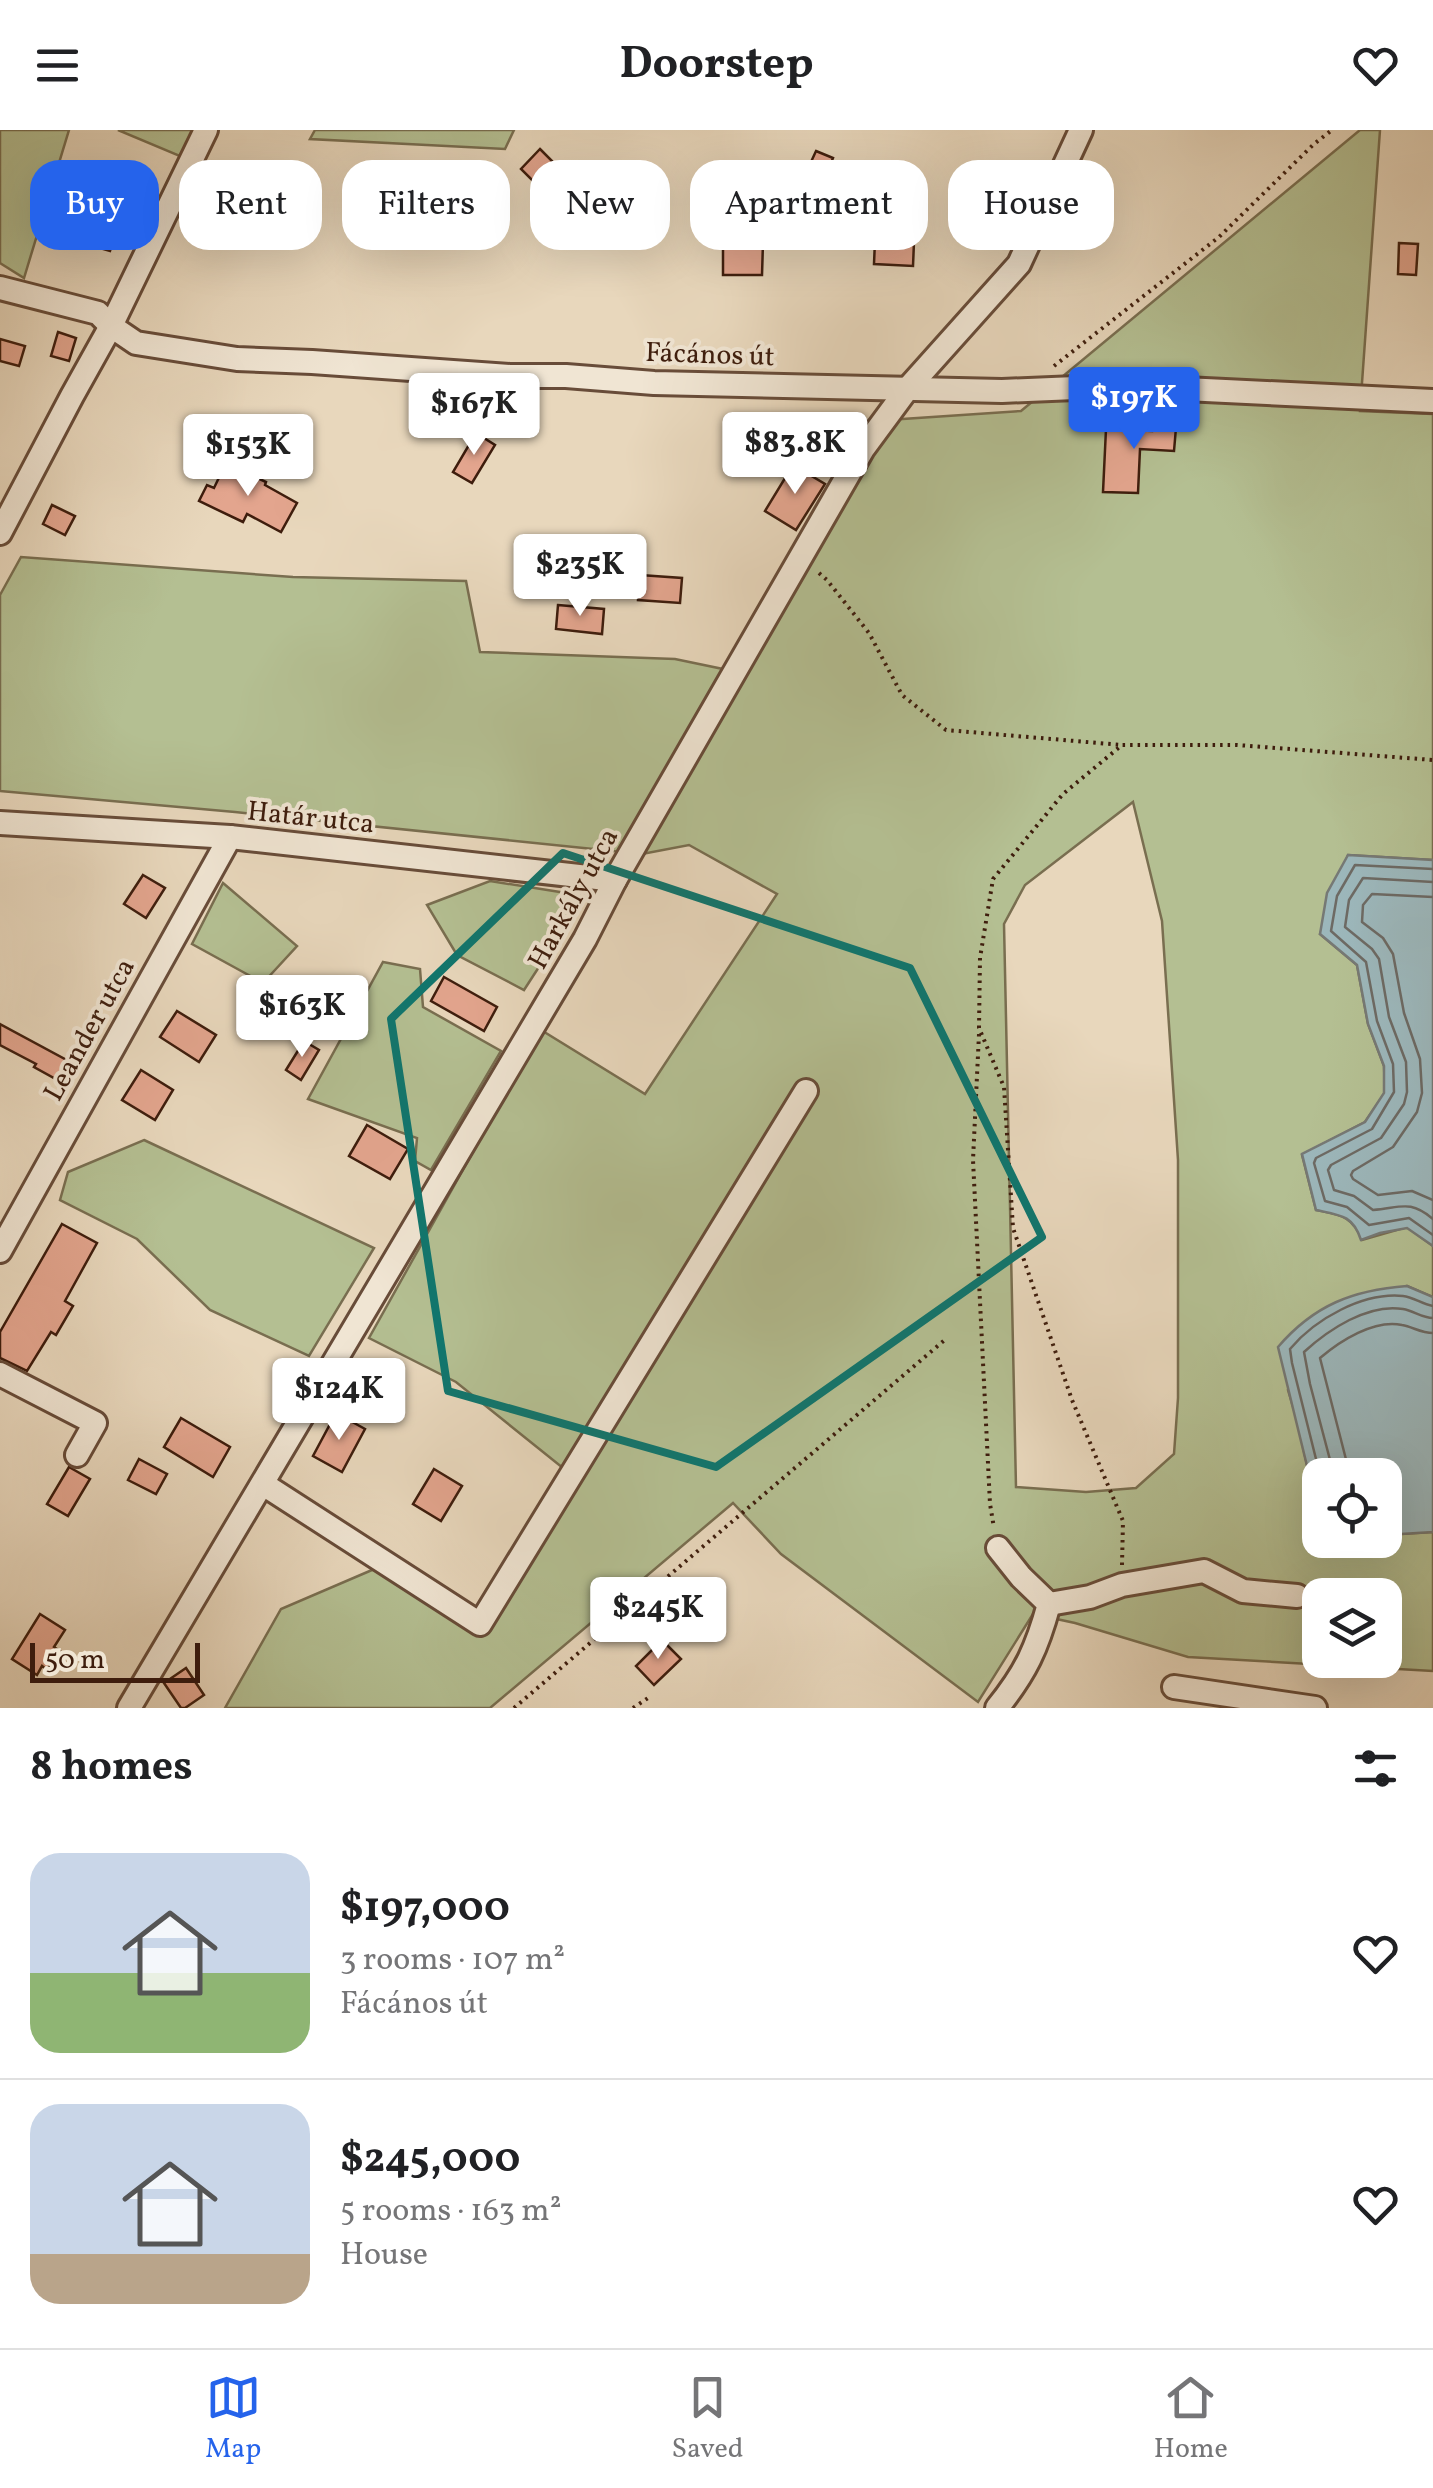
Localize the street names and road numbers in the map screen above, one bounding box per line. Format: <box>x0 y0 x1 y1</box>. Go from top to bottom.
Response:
street label: Fácános út <box>645 334 775 377</box>
street label: Határ utca <box>245 792 376 845</box>
street label: Harkály utca <box>519 822 629 977</box>
street label: Leander utca <box>35 952 145 1109</box>

